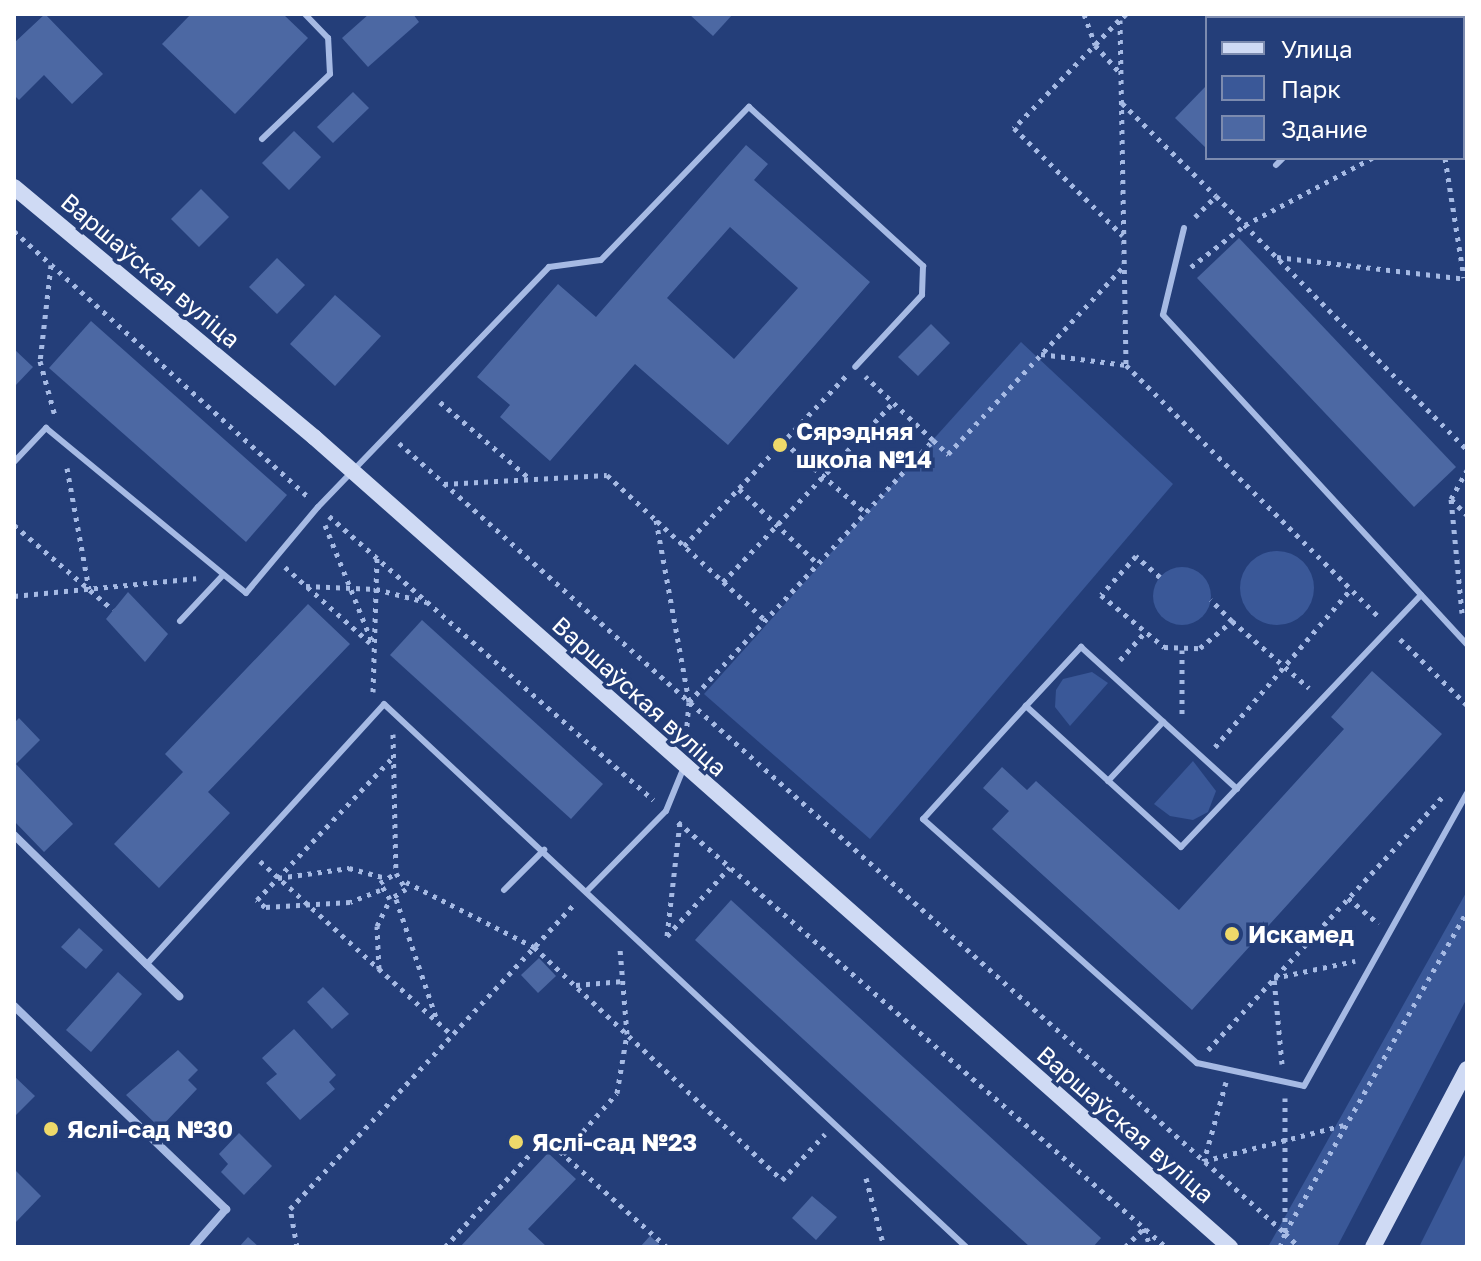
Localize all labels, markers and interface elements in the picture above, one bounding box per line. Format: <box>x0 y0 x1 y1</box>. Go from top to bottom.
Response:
legend <box>1205 16 1465 160</box>
text: Улица <box>1281 34 1353 63</box>
text: Парк <box>1281 74 1341 103</box>
text: Здание <box>1281 114 1368 143</box>
street label: Варшаўская вуліца <box>56 187 246 353</box>
place label: Сярэдняя школа №14 <box>796 417 932 473</box>
marker: Сярэдняя школа №14 <box>771 436 789 454</box>
street label: Варшаўская вуліца <box>547 610 733 782</box>
place label: Искамед <box>1248 920 1354 948</box>
marker: Искамед <box>1223 925 1241 943</box>
street label: Варшаўская вуліца <box>1032 1039 1220 1209</box>
place label: Яслі-сад №30 <box>67 1115 233 1143</box>
marker: Яслі-сад №30 <box>42 1120 60 1138</box>
place label: Яслі-сад №23 <box>532 1128 697 1156</box>
marker: Яслі-сад №23 <box>507 1133 525 1151</box>

